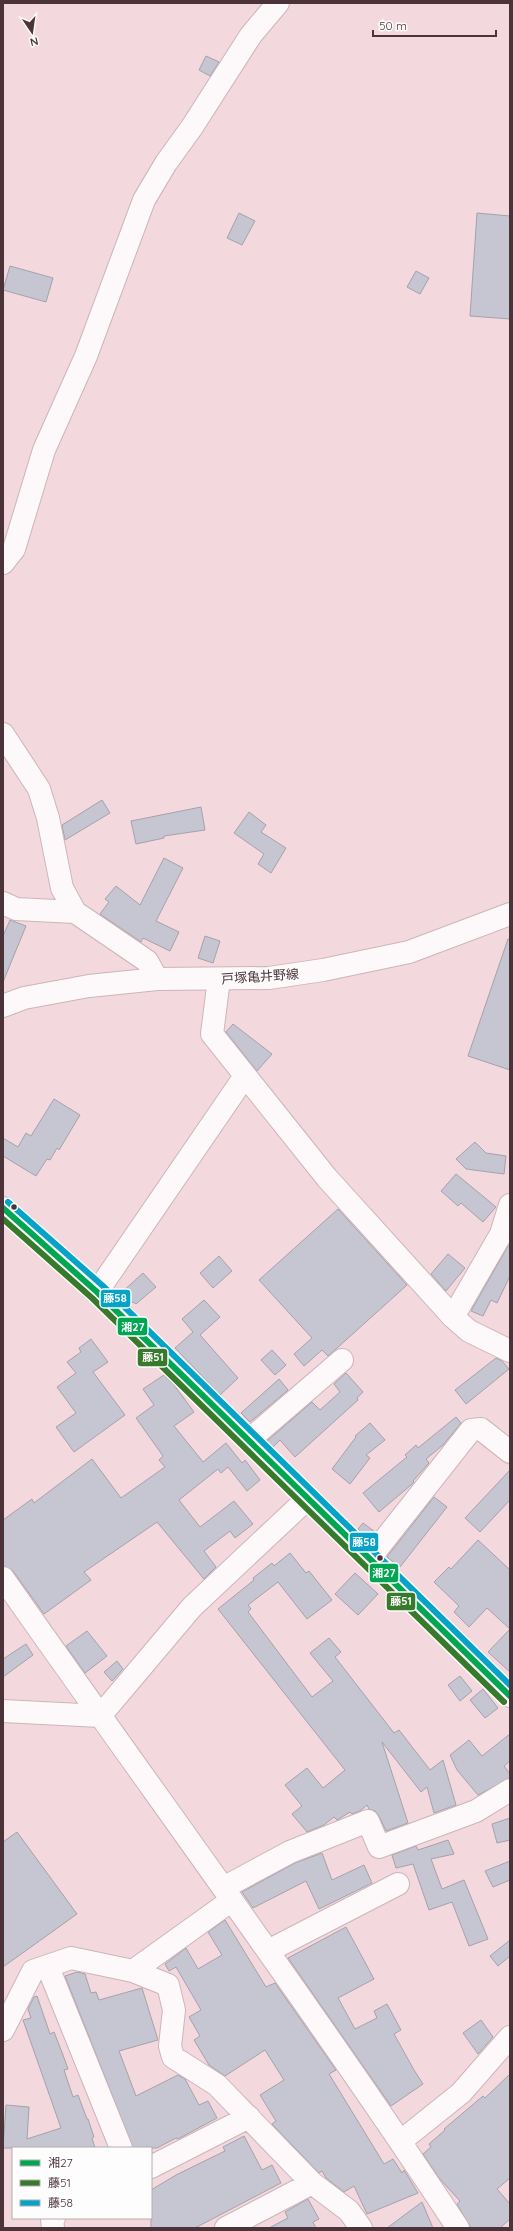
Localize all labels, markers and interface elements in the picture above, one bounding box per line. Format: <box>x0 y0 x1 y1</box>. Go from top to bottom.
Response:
north arrow <box>12 12 52 52</box>
scale bar <box>373 12 496 38</box>
text: 50 m <box>379 18 407 33</box>
text: N <box>29 34 40 49</box>
street label: 戸塚亀井野線 <box>221 965 299 987</box>
unlabelled marker <box>9 1202 19 1212</box>
line badge: 藤58 <box>100 1289 131 1308</box>
text: 藤58 <box>103 1291 127 1305</box>
line badge: 湘27 <box>117 1317 148 1336</box>
text: 湘27 <box>121 1320 145 1334</box>
line badge: 藤51 <box>137 1348 168 1367</box>
text: 藤51 <box>142 1350 164 1364</box>
line badge: 藤58 <box>349 1532 379 1552</box>
text: 藤58 <box>352 1535 376 1549</box>
unlabelled marker <box>375 1553 385 1563</box>
line badge: 湘27 <box>369 1563 399 1583</box>
text: 湘27 <box>372 1566 396 1580</box>
line badge: 藤51 <box>386 1592 416 1611</box>
text: 藤51 <box>390 1594 412 1608</box>
legend <box>12 2147 152 2219</box>
text: 湘27 <box>48 2155 73 2170</box>
text: 藤51 <box>48 2175 71 2190</box>
text: 藤58 <box>48 2195 73 2210</box>

